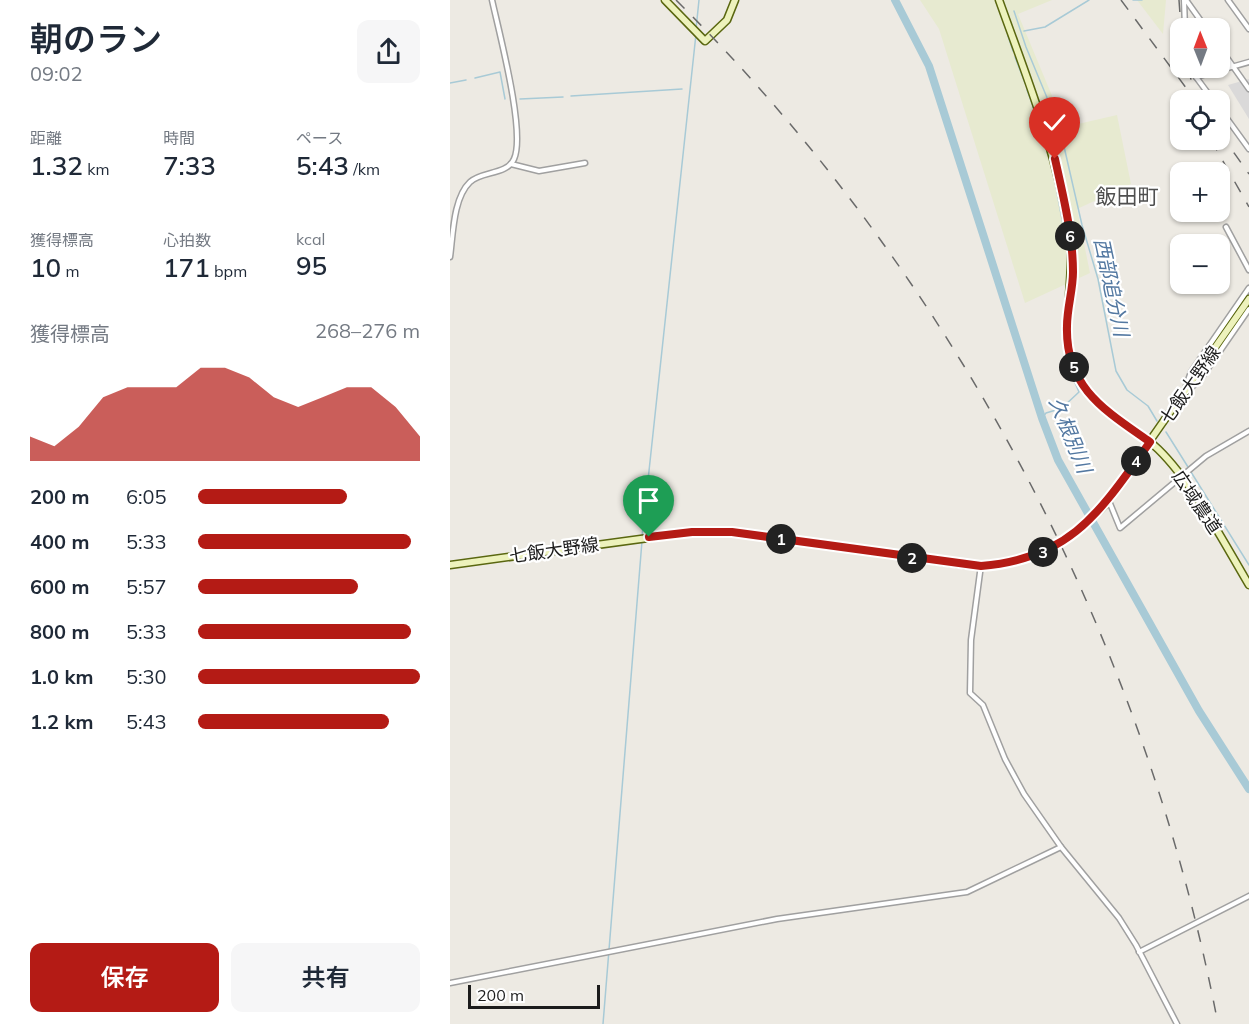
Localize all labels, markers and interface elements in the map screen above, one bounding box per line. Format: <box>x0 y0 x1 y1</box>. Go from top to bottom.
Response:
text: 朝のラン <box>30 18 162 59</box>
north arrow <box>1170 18 1230 78</box>
map controls <box>1170 18 1230 294</box>
button: share <box>357 20 420 83</box>
text: 09:02 <box>30 61 83 86</box>
button: locate <box>1170 90 1230 150</box>
pin <box>1029 97 1080 159</box>
icon: check <box>1038 106 1071 139</box>
text: 距離 <box>30 128 62 148</box>
text: 時間 <box>163 128 195 148</box>
text: ペース <box>296 128 343 148</box>
text: 1.32 <box>30 149 83 182</box>
text: 7:33 <box>163 149 216 182</box>
text: 5:43 <box>296 149 349 182</box>
text: km <box>83 159 109 179</box>
text: /km <box>349 159 380 179</box>
button: + <box>1170 162 1230 222</box>
district label: 飯田町 <box>1096 183 1159 209</box>
pin: 6 <box>1055 221 1085 251</box>
text: 6 <box>1065 226 1075 246</box>
text: kcal <box>296 229 325 249</box>
text: 獲得標高 <box>30 230 94 250</box>
text: 心拍数 <box>163 230 211 250</box>
button: − <box>1170 234 1230 294</box>
water label: 西部追分川 <box>1089 235 1135 340</box>
text: 95 <box>296 249 327 282</box>
text: 10 <box>30 251 61 284</box>
text: 171 <box>163 251 210 284</box>
text: m <box>61 261 79 281</box>
text: bpm <box>210 261 247 281</box>
text: 268–276 m <box>315 318 420 343</box>
text: 獲得標高 <box>30 321 110 346</box>
street label: 七飯大野線 <box>1155 342 1225 428</box>
pin: 5 <box>1059 352 1089 382</box>
text: 5 <box>1069 357 1079 377</box>
water label: 久根別川 <box>1044 393 1098 479</box>
pin: 4 <box>1121 446 1151 476</box>
text: 4 <box>1131 451 1141 471</box>
street label: 広域農道 <box>1167 466 1227 538</box>
pin <box>623 475 674 537</box>
text: 200 m <box>30 484 89 509</box>
text: 6:05 <box>126 484 167 509</box>
icon: arrive <box>632 484 665 517</box>
pin: 1 <box>766 524 796 554</box>
text: 400 m <box>30 529 89 554</box>
text: 5:33 <box>126 529 167 554</box>
text: 1 <box>776 529 786 549</box>
street label: 七飯大野線 <box>508 532 600 568</box>
pin: 3 <box>1028 537 1058 567</box>
text: 3 <box>1038 542 1048 562</box>
pin: 2 <box>897 543 927 573</box>
text: 2 <box>907 548 917 568</box>
text: 600 m <box>30 574 89 599</box>
text: 5:57 <box>126 574 167 599</box>
text: 800 m <box>30 619 89 644</box>
text: 5:33 <box>126 619 167 644</box>
text: 1.0 km <box>30 664 93 689</box>
text: 5:30 <box>126 664 167 689</box>
text: 1.2 km <box>30 709 93 734</box>
text: 5:43 <box>126 709 167 734</box>
button: 保存 <box>30 943 219 1012</box>
button: 共有 <box>231 943 420 1012</box>
scale bar <box>468 982 600 1010</box>
text: 200 m <box>477 985 524 1005</box>

